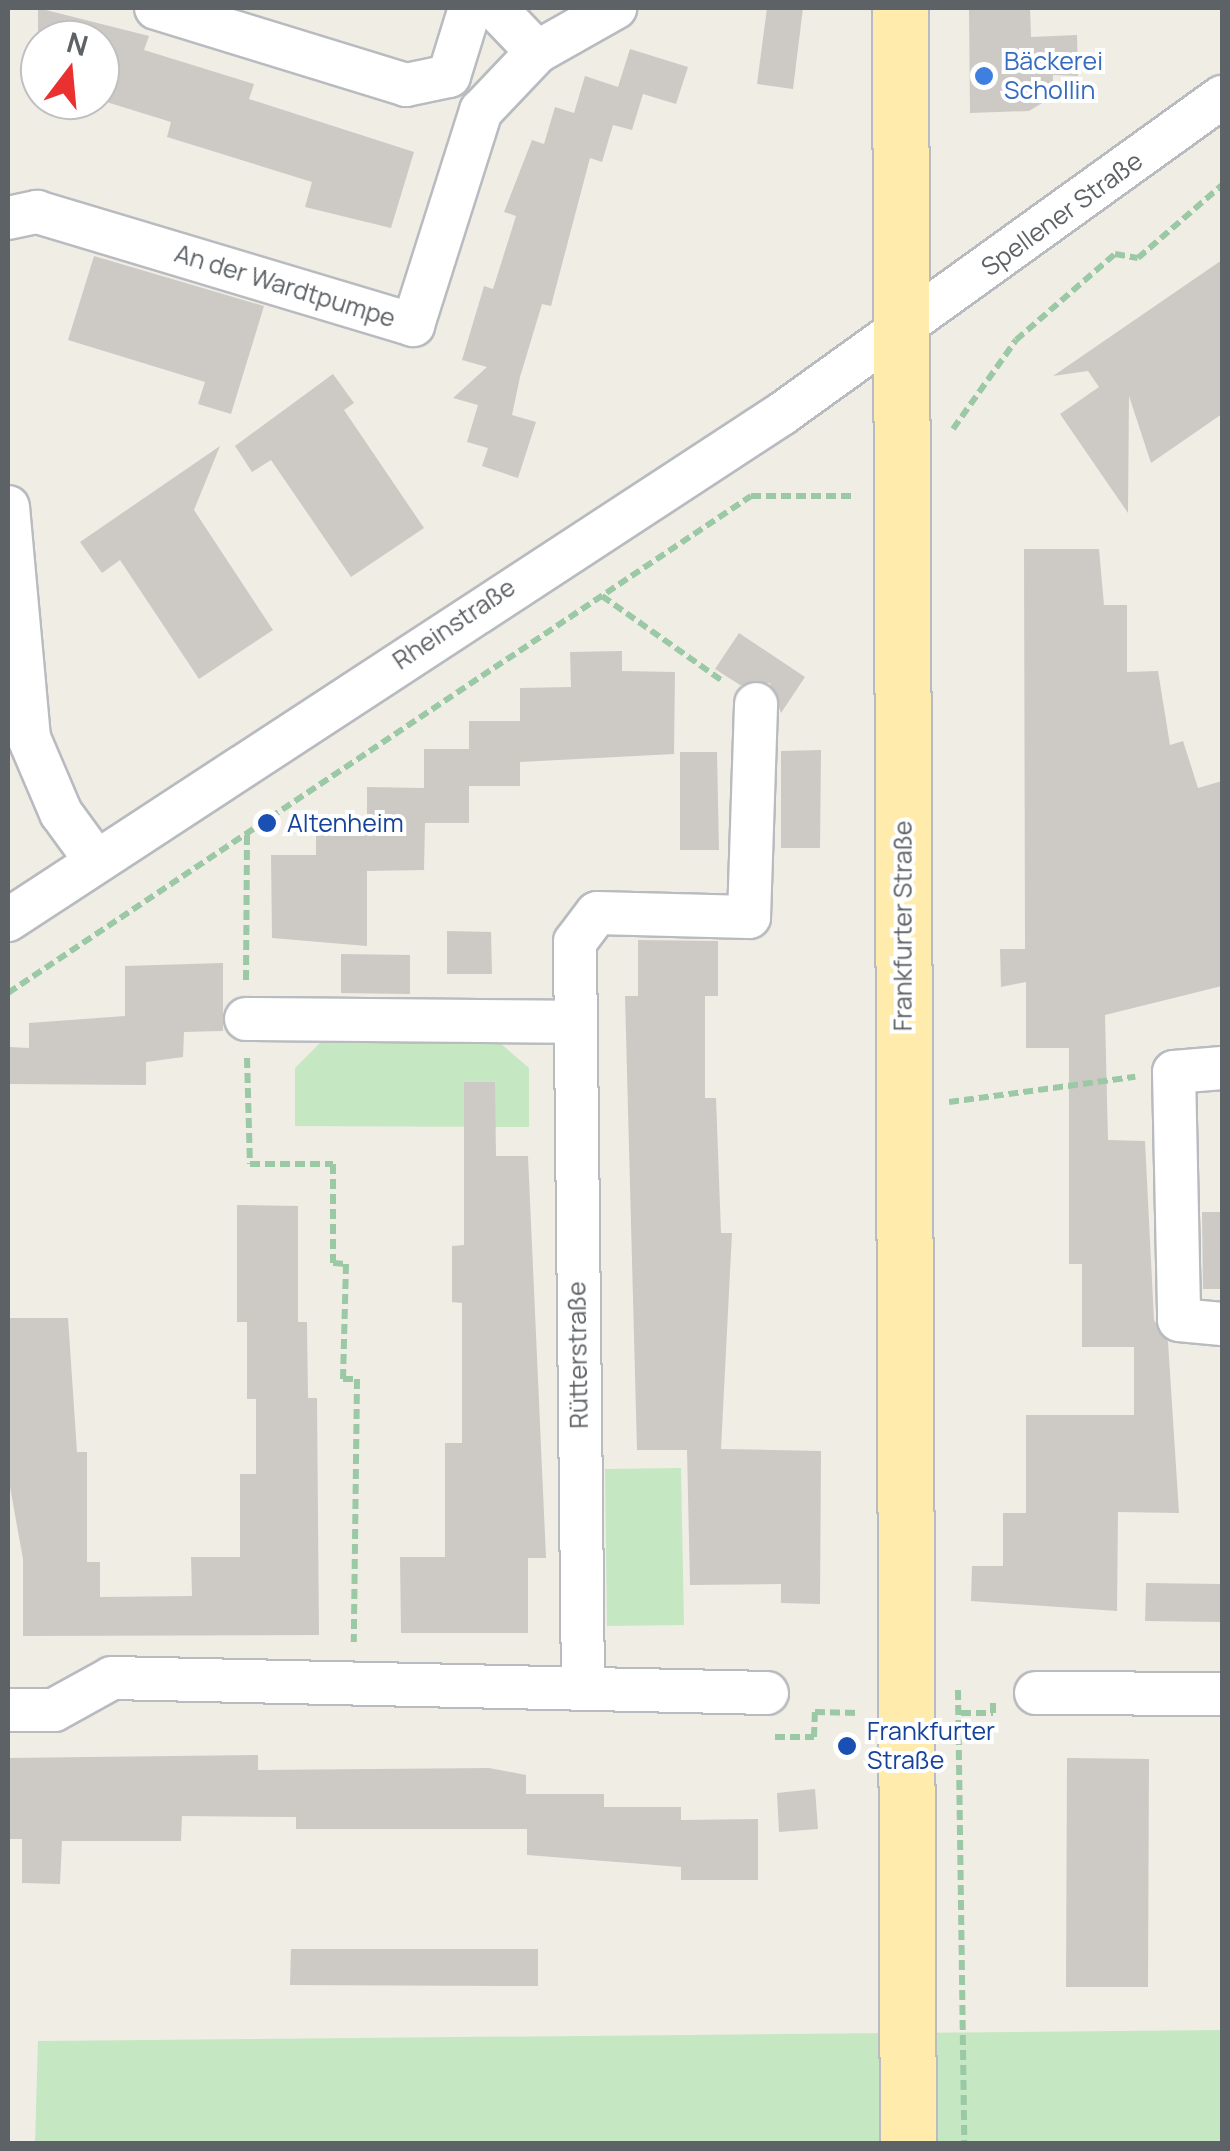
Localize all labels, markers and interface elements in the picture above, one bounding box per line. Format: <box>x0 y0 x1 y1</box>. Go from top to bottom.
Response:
north arrow <box>20 20 120 120</box>
text: N <box>63 22 93 64</box>
place label: Bäckerei Schollin <box>1004 47 1103 106</box>
marker: Bäckerei Schollin <box>973 65 995 87</box>
street label: Spellener Straße <box>976 146 1148 282</box>
street label: An der Wardtpumpe <box>171 238 399 334</box>
street label: Rheinstraße <box>387 572 521 676</box>
place label: Altenheim <box>287 808 404 838</box>
marker: Altenheim <box>256 812 278 834</box>
street label: Frankfurter Straße <box>888 821 918 1031</box>
street label: Rütterstraße <box>562 1281 594 1429</box>
place label: Frankfurter Straße <box>867 1717 995 1776</box>
marker: Frankfurter Straße <box>836 1735 858 1757</box>

